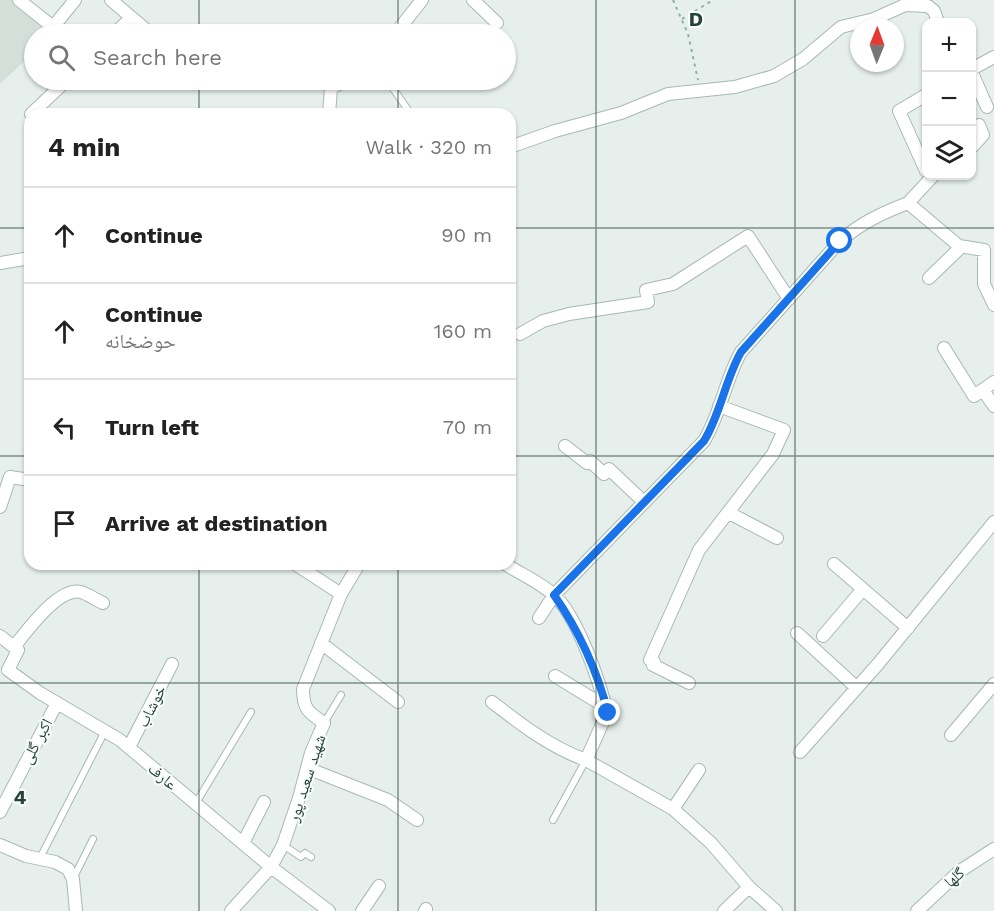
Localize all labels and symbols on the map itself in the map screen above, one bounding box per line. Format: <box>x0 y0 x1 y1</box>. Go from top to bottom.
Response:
text: D <box>689 7 703 31</box>
north arrow <box>850 18 904 72</box>
route start <box>826 227 852 253</box>
street label: خوشاب <box>133 682 170 730</box>
route end <box>594 699 620 725</box>
street label: اکبر گلی <box>17 715 57 768</box>
street label: شهید سعید پور <box>283 732 330 825</box>
street label: عارف <box>144 759 181 794</box>
text: 4 <box>14 785 27 809</box>
street label: گلها <box>940 863 969 891</box>

